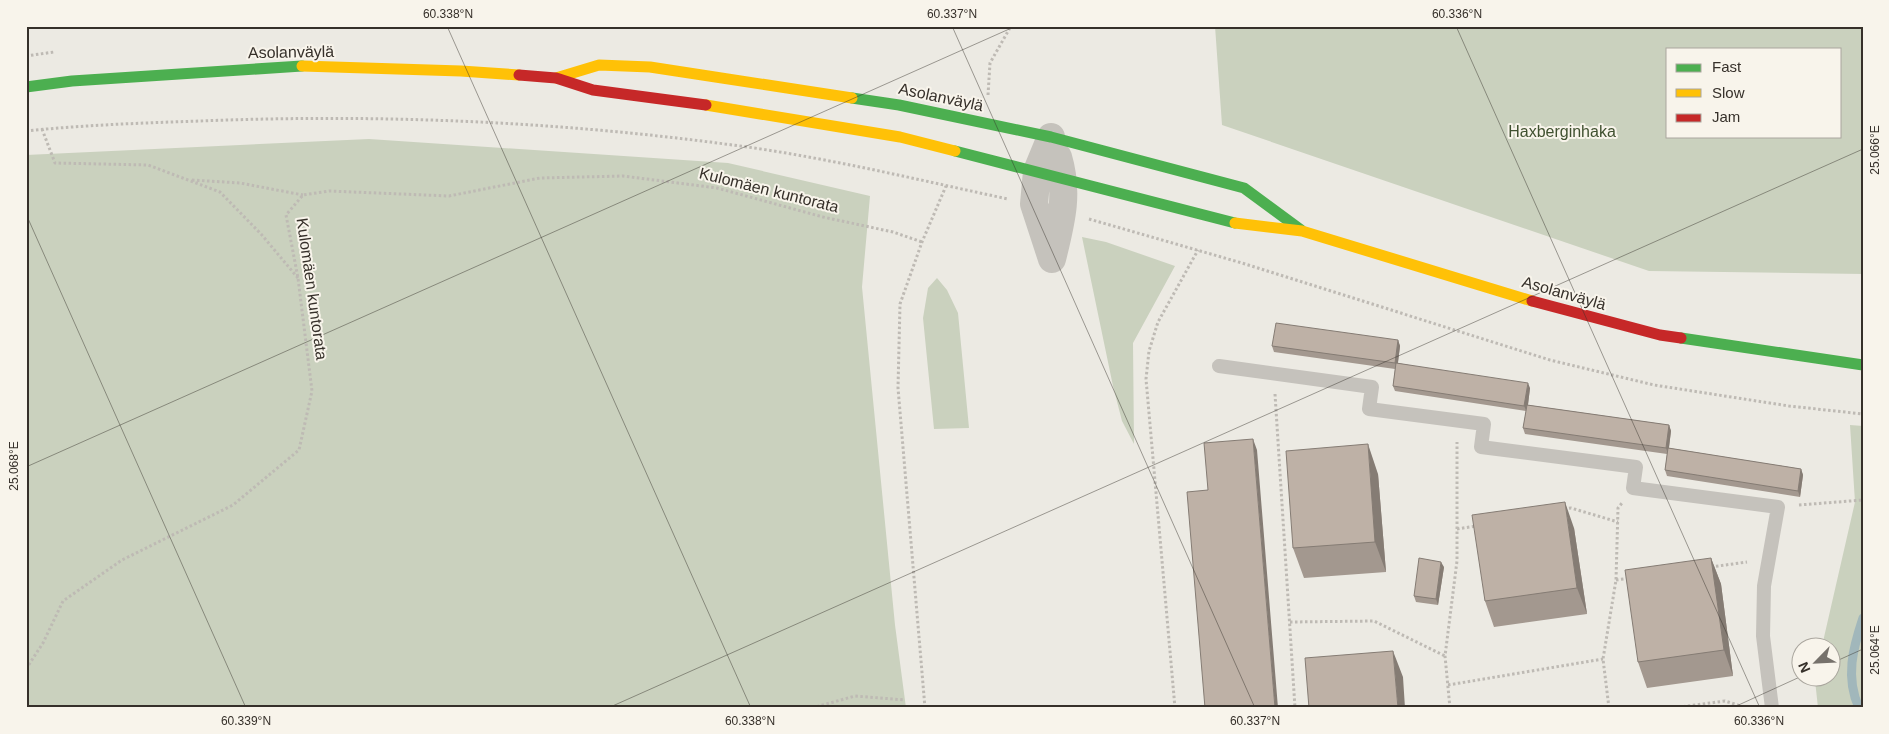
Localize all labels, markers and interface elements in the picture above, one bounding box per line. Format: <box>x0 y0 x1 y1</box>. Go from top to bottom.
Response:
text: 60.338°N <box>423 7 473 21</box>
text: 60.337°N <box>927 7 977 21</box>
text: 60.336°N <box>1432 7 1482 21</box>
street label: Asolanväylä <box>248 43 334 61</box>
legend <box>1666 48 1842 138</box>
text: Fast <box>1712 58 1742 75</box>
street label: Asolanväylä <box>897 80 985 114</box>
text: Slow <box>1712 84 1745 101</box>
text: Jam <box>1712 108 1740 125</box>
park label: Haxberginhaka <box>1508 123 1616 140</box>
text: 25.066°E <box>1868 125 1882 175</box>
street label: Kulomäen kuntorata <box>697 164 841 216</box>
street label: Kulomäen kuntorata <box>294 217 330 361</box>
street label: Asolanväylä <box>1520 273 1608 313</box>
text: 25.068°E <box>7 441 21 491</box>
text: 25.064°E <box>1868 625 1882 675</box>
north arrow <box>1792 636 1842 686</box>
text: N <box>1795 659 1813 675</box>
text: 60.339°N <box>221 714 271 728</box>
text: 60.338°N <box>725 714 775 728</box>
text: 60.337°N <box>1230 714 1280 728</box>
text: 60.336°N <box>1734 714 1784 728</box>

